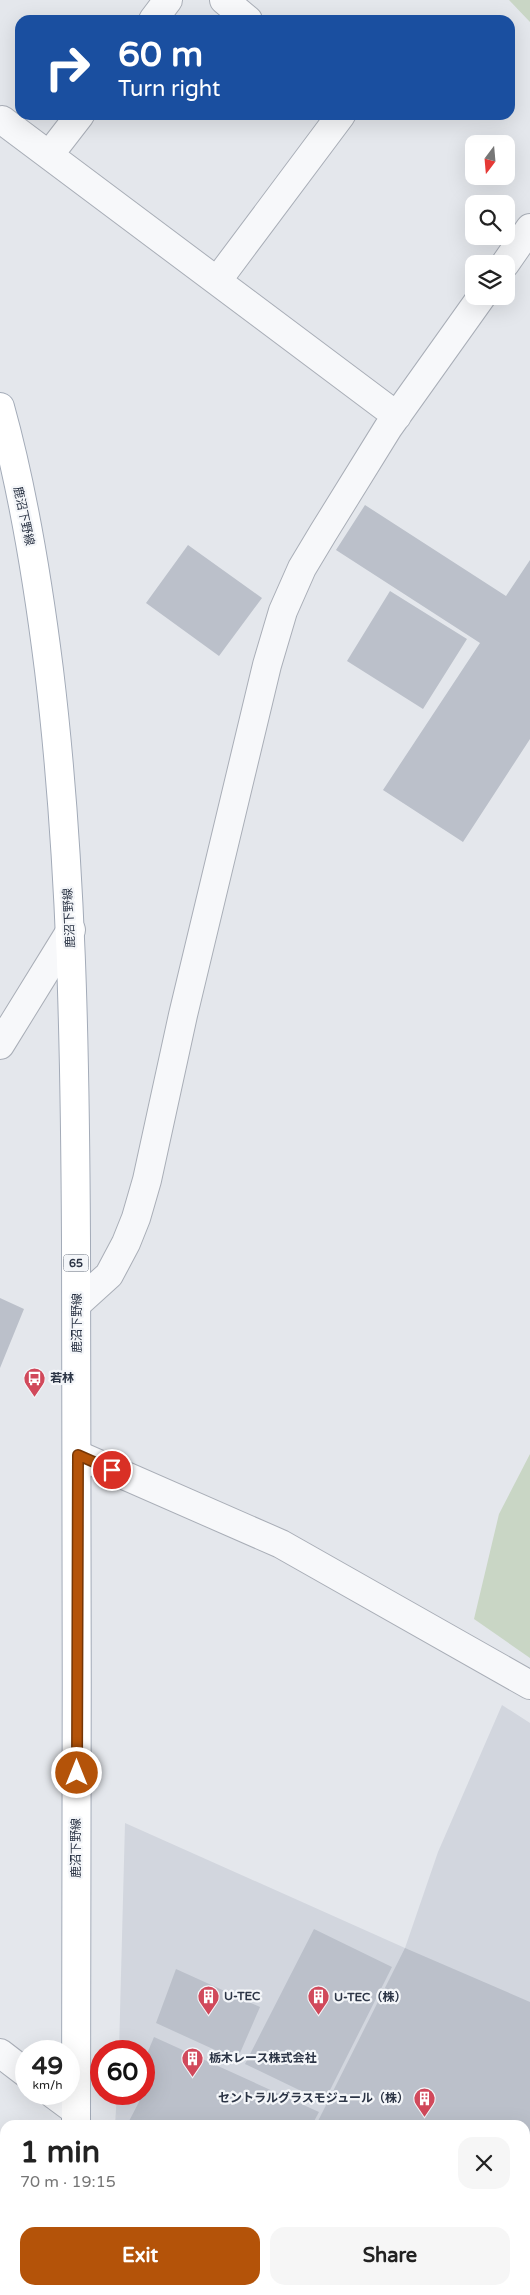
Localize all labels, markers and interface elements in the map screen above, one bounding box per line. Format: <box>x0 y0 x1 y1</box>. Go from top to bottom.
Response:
text: 60 m <box>118 34 203 76</box>
icon: right <box>35 35 100 100</box>
text: Turn right <box>118 76 220 102</box>
north arrow <box>465 135 515 185</box>
map controls <box>465 135 515 305</box>
button: search <box>465 195 515 245</box>
button: layers <box>465 255 515 305</box>
street label: 鹿沼下野線 <box>11 485 37 547</box>
street label: 鹿沼下野線 <box>60 888 78 948</box>
road number: 65 <box>64 1254 88 1272</box>
street label: 鹿沼下野線 <box>70 1293 84 1353</box>
bus stop icon: 若林 <box>22 1366 46 1397</box>
place label: 若林 <box>50 1371 74 1385</box>
pin <box>91 1449 133 1491</box>
icon: arrive <box>98 1456 126 1484</box>
position arrow <box>50 1746 102 1798</box>
street label: 鹿沼下野線 <box>69 1818 83 1878</box>
building icon: U-TEC <box>196 1984 220 2015</box>
building icon: U-TEC（株） <box>306 1985 330 2016</box>
place label: U-TEC <box>224 1989 261 2003</box>
place label: U-TEC（株） <box>334 1990 406 2004</box>
speed limit sign: 60 <box>90 2040 155 2105</box>
building icon: 栃木レース株式会社 <box>181 2046 205 2077</box>
text: 49 <box>32 2051 63 2081</box>
place label: 栃木レース株式会社 <box>209 2051 316 2065</box>
text: km/h <box>32 2078 63 2092</box>
building icon: セントラルグラスモジュール（株） <box>413 2086 437 2117</box>
place label: セントラルグラスモジュール（株） <box>218 2091 409 2105</box>
text: 1 min <box>20 2134 100 2171</box>
button: close <box>458 2137 510 2189</box>
text: 70 m · 19:15 <box>20 2172 116 2192</box>
button: Exit <box>20 2227 260 2285</box>
button: Share <box>270 2227 510 2285</box>

